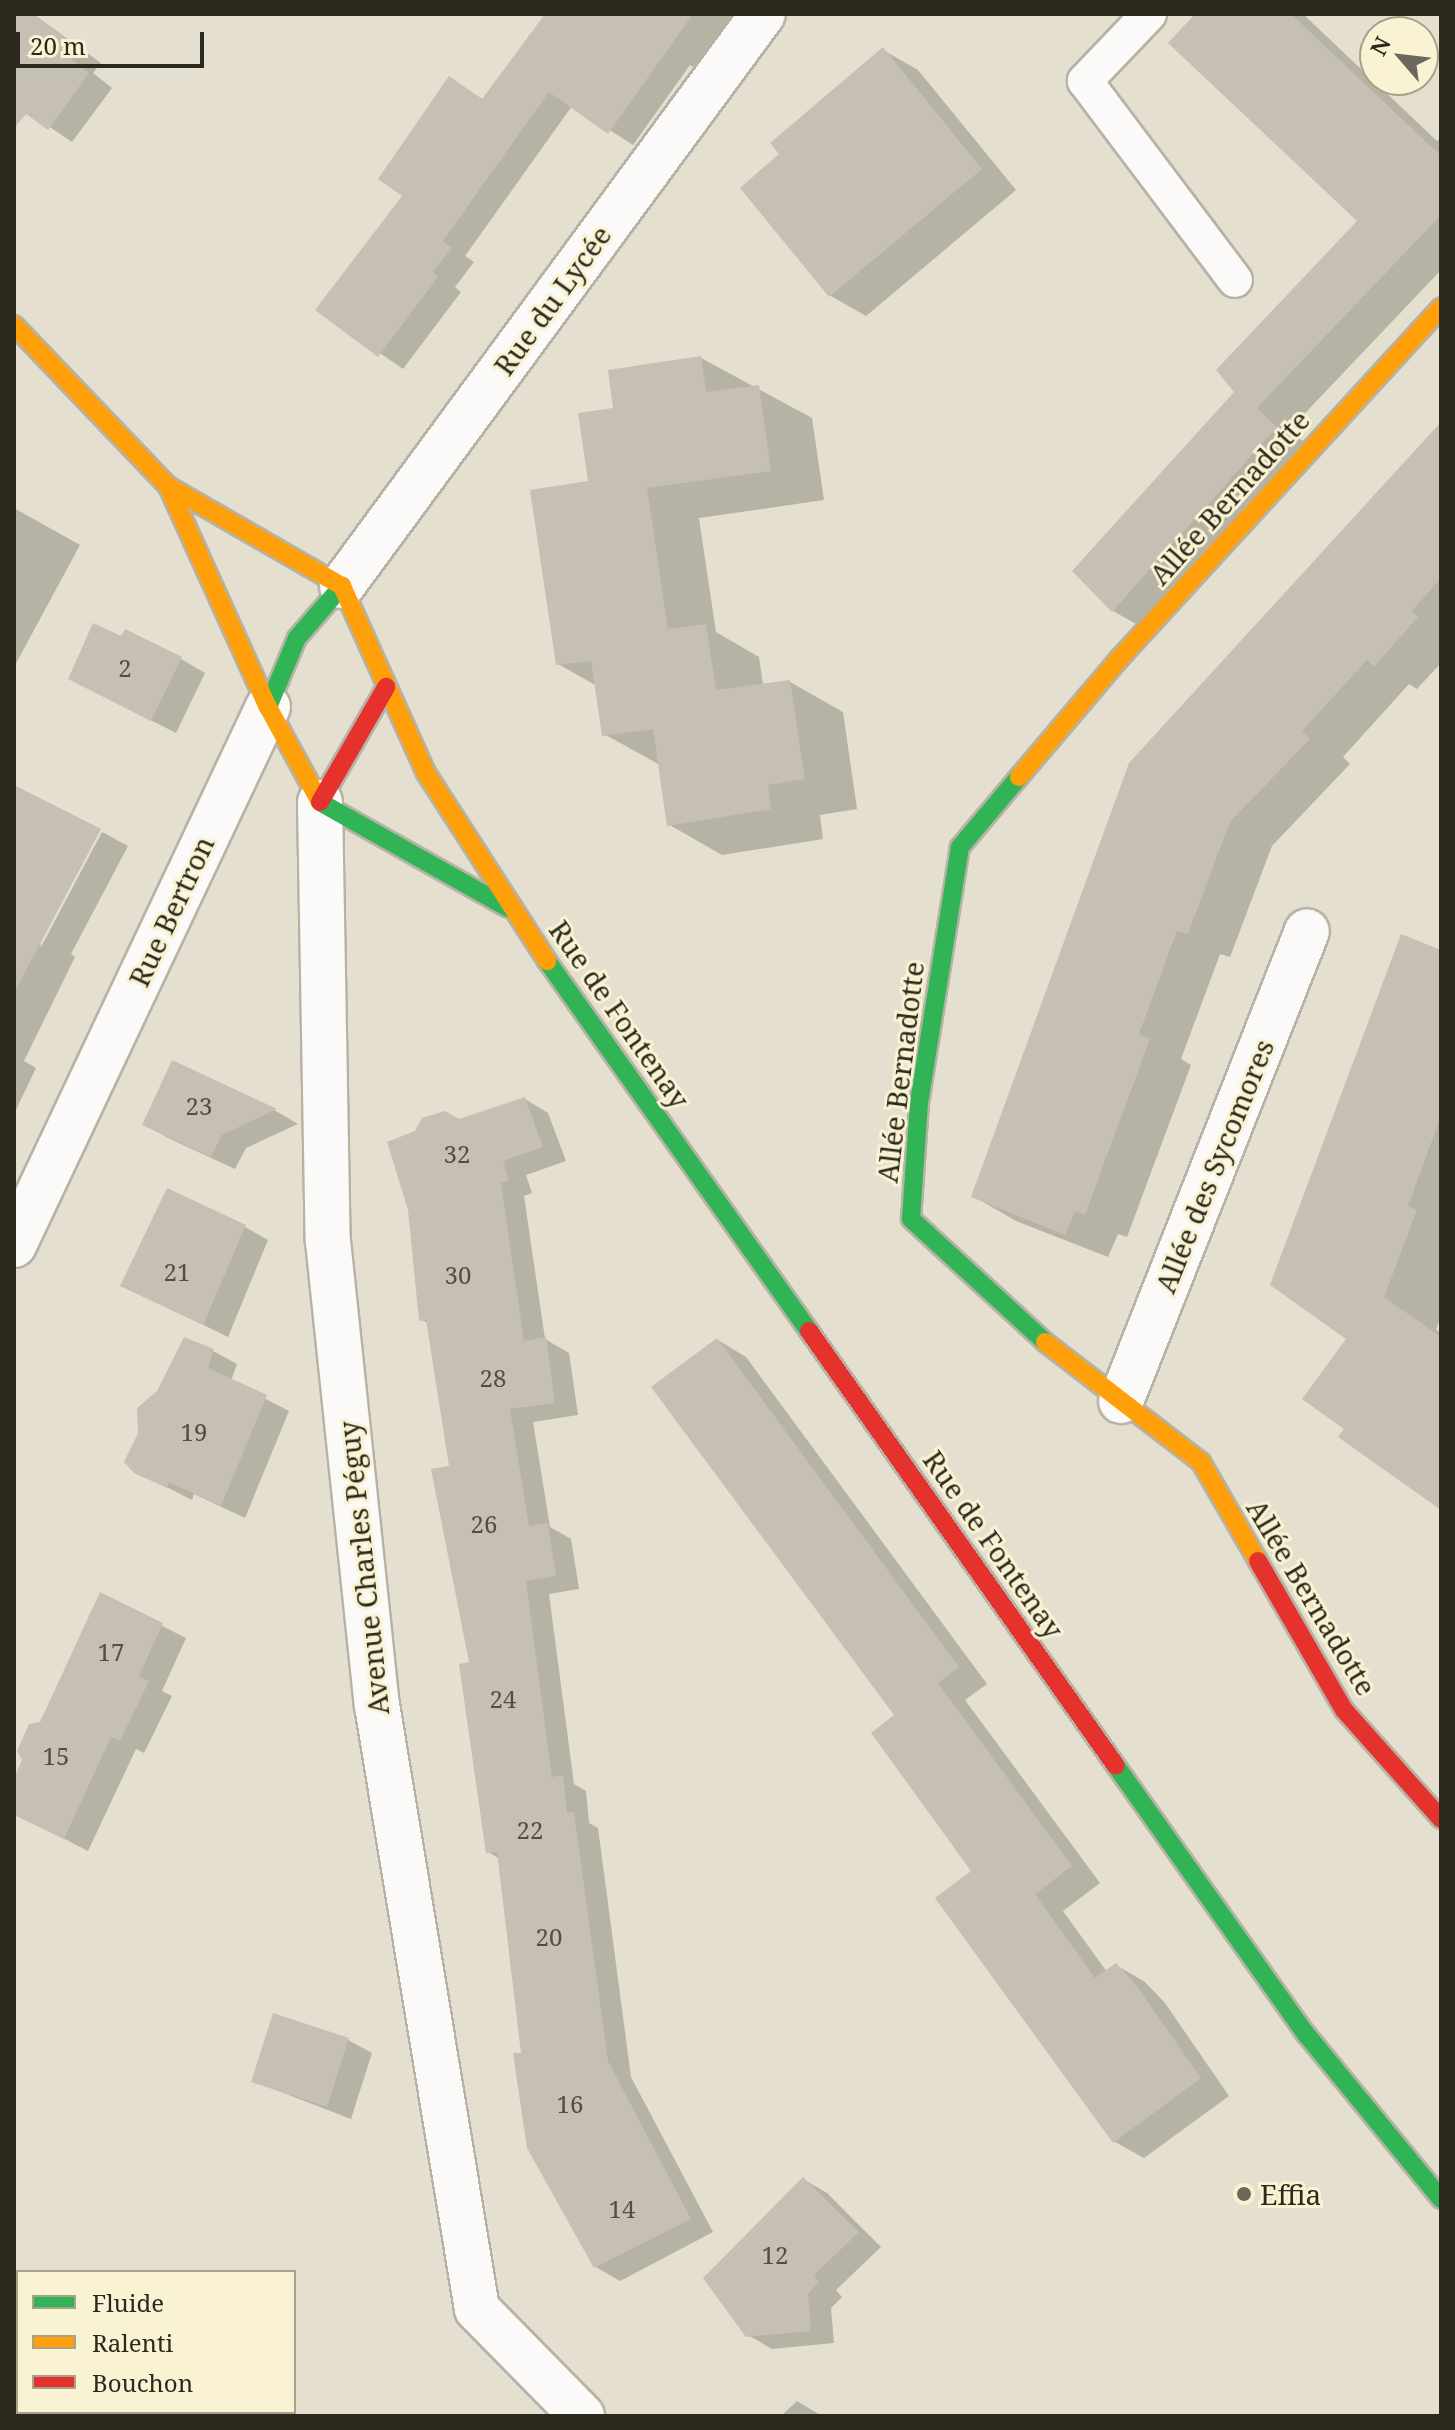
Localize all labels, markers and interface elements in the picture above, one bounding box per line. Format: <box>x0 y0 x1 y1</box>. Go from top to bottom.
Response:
scale bar <box>20 16 208 66</box>
north arrow <box>1359 16 1439 96</box>
text: 20 m <box>30 29 86 62</box>
text: N <box>1362 31 1397 60</box>
street label: Rue du Lycée <box>486 219 618 381</box>
street label: Allée Bernadotte <box>1142 403 1316 591</box>
house number: 2 <box>118 654 132 682</box>
street label: Rue Bertron <box>122 830 220 992</box>
street label: Rue de Fontenay <box>543 914 697 1114</box>
street label: Allée Bernadotte <box>870 959 930 1185</box>
street label: Allée des Sycomores <box>1148 1034 1280 1298</box>
house number: 23 <box>186 1092 212 1120</box>
house number: 32 <box>444 1140 470 1168</box>
house number: 21 <box>164 1258 190 1286</box>
house number: 30 <box>445 1261 471 1289</box>
house number: 28 <box>480 1364 506 1392</box>
house number: 19 <box>181 1418 207 1446</box>
street label: Avenue Charles Péguy <box>331 1419 395 1717</box>
street label: Rue de Fontenay <box>917 1444 1071 1644</box>
street label: Allée Bernadotte <box>1240 1493 1384 1701</box>
house number: 26 <box>471 1510 497 1538</box>
house number: 17 <box>98 1638 124 1666</box>
house number: 24 <box>490 1685 516 1713</box>
house number: 15 <box>43 1742 69 1770</box>
house number: 22 <box>517 1816 543 1844</box>
house number: 20 <box>536 1923 562 1951</box>
house number: 16 <box>557 2090 583 2118</box>
place label: Effia <box>1260 2177 1321 2211</box>
marker: Effia <box>1235 2185 1253 2203</box>
house number: 14 <box>609 2195 635 2223</box>
house number: 12 <box>762 2241 788 2269</box>
legend <box>16 2270 296 2414</box>
text: Fluide <box>92 2286 164 2319</box>
text: Ralenti <box>92 2326 173 2359</box>
text: Bouchon <box>92 2366 193 2399</box>

